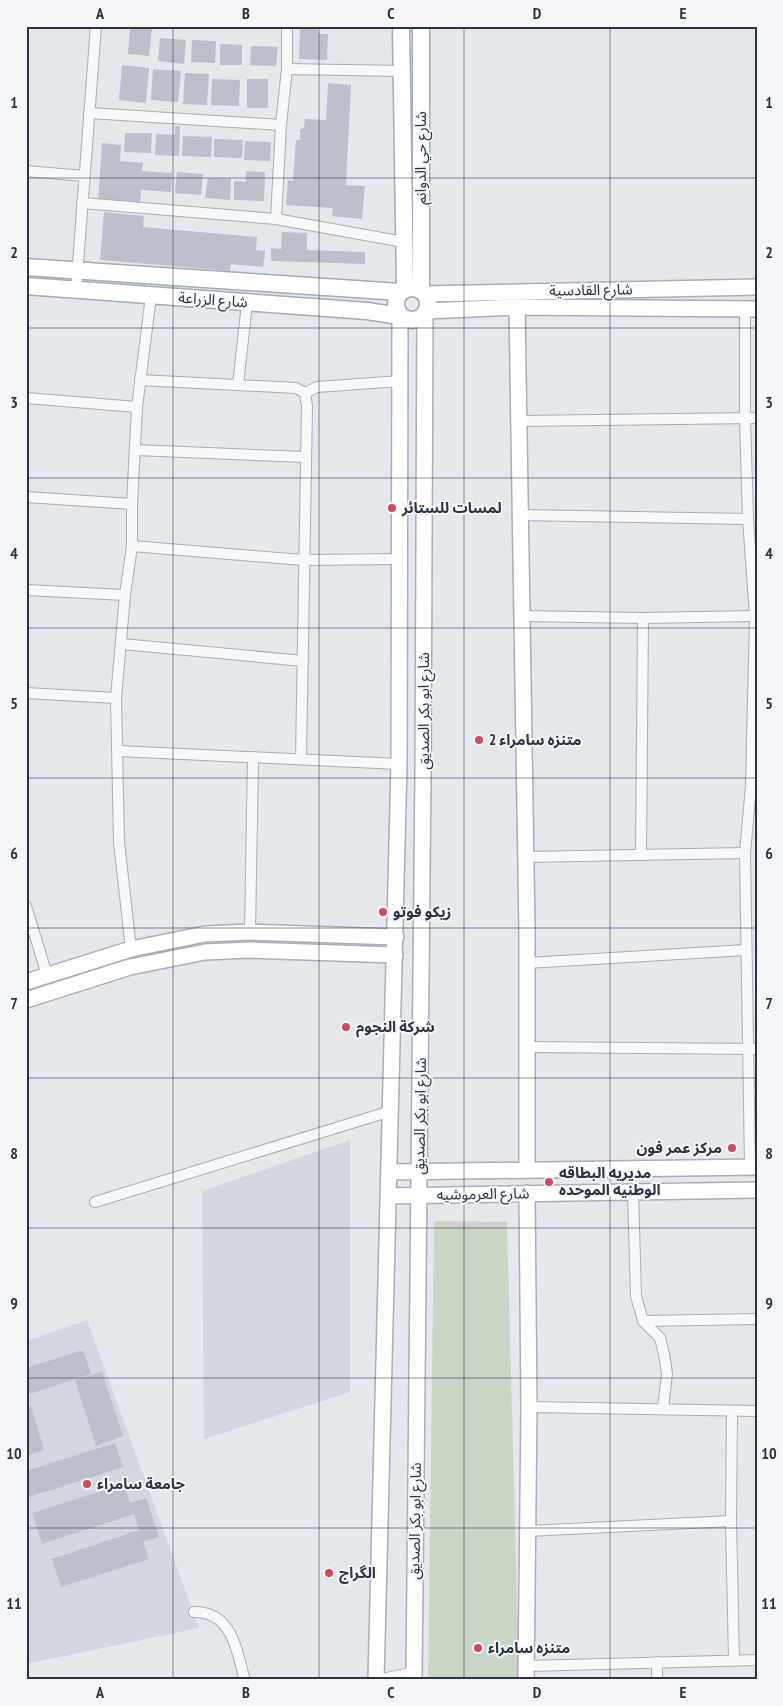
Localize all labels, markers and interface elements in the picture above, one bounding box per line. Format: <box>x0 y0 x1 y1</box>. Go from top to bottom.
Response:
text: A <box>95 3 105 23</box>
text: B <box>242 3 250 23</box>
text: C <box>387 3 395 23</box>
text: D <box>533 3 542 23</box>
text: E <box>680 3 687 23</box>
text: 1 <box>10 92 18 112</box>
text: 1 <box>765 92 773 112</box>
street label: شارع حي الدوانم <box>411 111 433 205</box>
text: 2 <box>10 242 18 262</box>
text: 2 <box>765 242 773 262</box>
street label: شارع القادسية <box>549 279 633 303</box>
street label: شارع الزراعة <box>178 288 249 314</box>
text: 3 <box>10 392 18 412</box>
text: 3 <box>765 392 773 412</box>
place label: لمسات للستائر <box>401 498 502 517</box>
marker: لمسات للستائر <box>386 502 398 514</box>
text: 4 <box>10 543 18 563</box>
text: 4 <box>765 543 773 563</box>
street label: شارع ابو بكر الصديق <box>414 652 436 770</box>
text: 5 <box>10 693 18 713</box>
text: 5 <box>765 693 773 713</box>
place label: متنزه سامراء 2 <box>489 730 581 749</box>
marker: متنزه سامراء 2 <box>473 734 485 746</box>
text: 6 <box>10 843 18 863</box>
text: 6 <box>765 843 773 863</box>
place label: زيكو فوتو <box>393 902 451 921</box>
marker: زيكو فوتو <box>377 906 389 918</box>
text: 7 <box>10 993 18 1013</box>
text: 7 <box>765 993 773 1013</box>
place label: شركة النجوم <box>356 1017 435 1038</box>
marker: شركة النجوم <box>340 1021 352 1033</box>
street label: شارع ابو بكر الصديق <box>409 1057 433 1175</box>
place label: مركز عمر فون <box>636 1138 722 1157</box>
marker: مركز عمر فون <box>726 1142 738 1154</box>
text: 8 <box>10 1143 18 1163</box>
text: 8 <box>765 1143 773 1163</box>
place label: مديريه البطاقه الوطنيه الموحده <box>559 1163 661 1199</box>
marker: مديريه البطاقه الوطنيه الموحده <box>543 1176 555 1188</box>
street label: شارع العرموشيه <box>437 1183 530 1207</box>
text: 9 <box>10 1293 18 1313</box>
text: 9 <box>765 1293 773 1313</box>
text: 10 <box>6 1443 22 1463</box>
text: 10 <box>761 1443 777 1463</box>
street label: شارع ابو بكر الصديق <box>404 1462 428 1580</box>
place label: جامعة سامراء <box>97 1474 185 1493</box>
marker: جامعة سامراء <box>81 1478 93 1490</box>
place label: الگراج <box>339 1563 376 1584</box>
marker: الگراج <box>323 1567 335 1579</box>
text: 11 <box>6 1593 22 1613</box>
text: 11 <box>761 1593 777 1613</box>
place label: متنزه سامراء <box>488 1638 570 1657</box>
marker: متنزه سامراء <box>472 1642 484 1654</box>
text: A <box>95 1682 105 1702</box>
text: B <box>242 1682 250 1702</box>
text: C <box>387 1682 395 1702</box>
text: D <box>533 1682 542 1702</box>
text: E <box>680 1682 687 1702</box>

